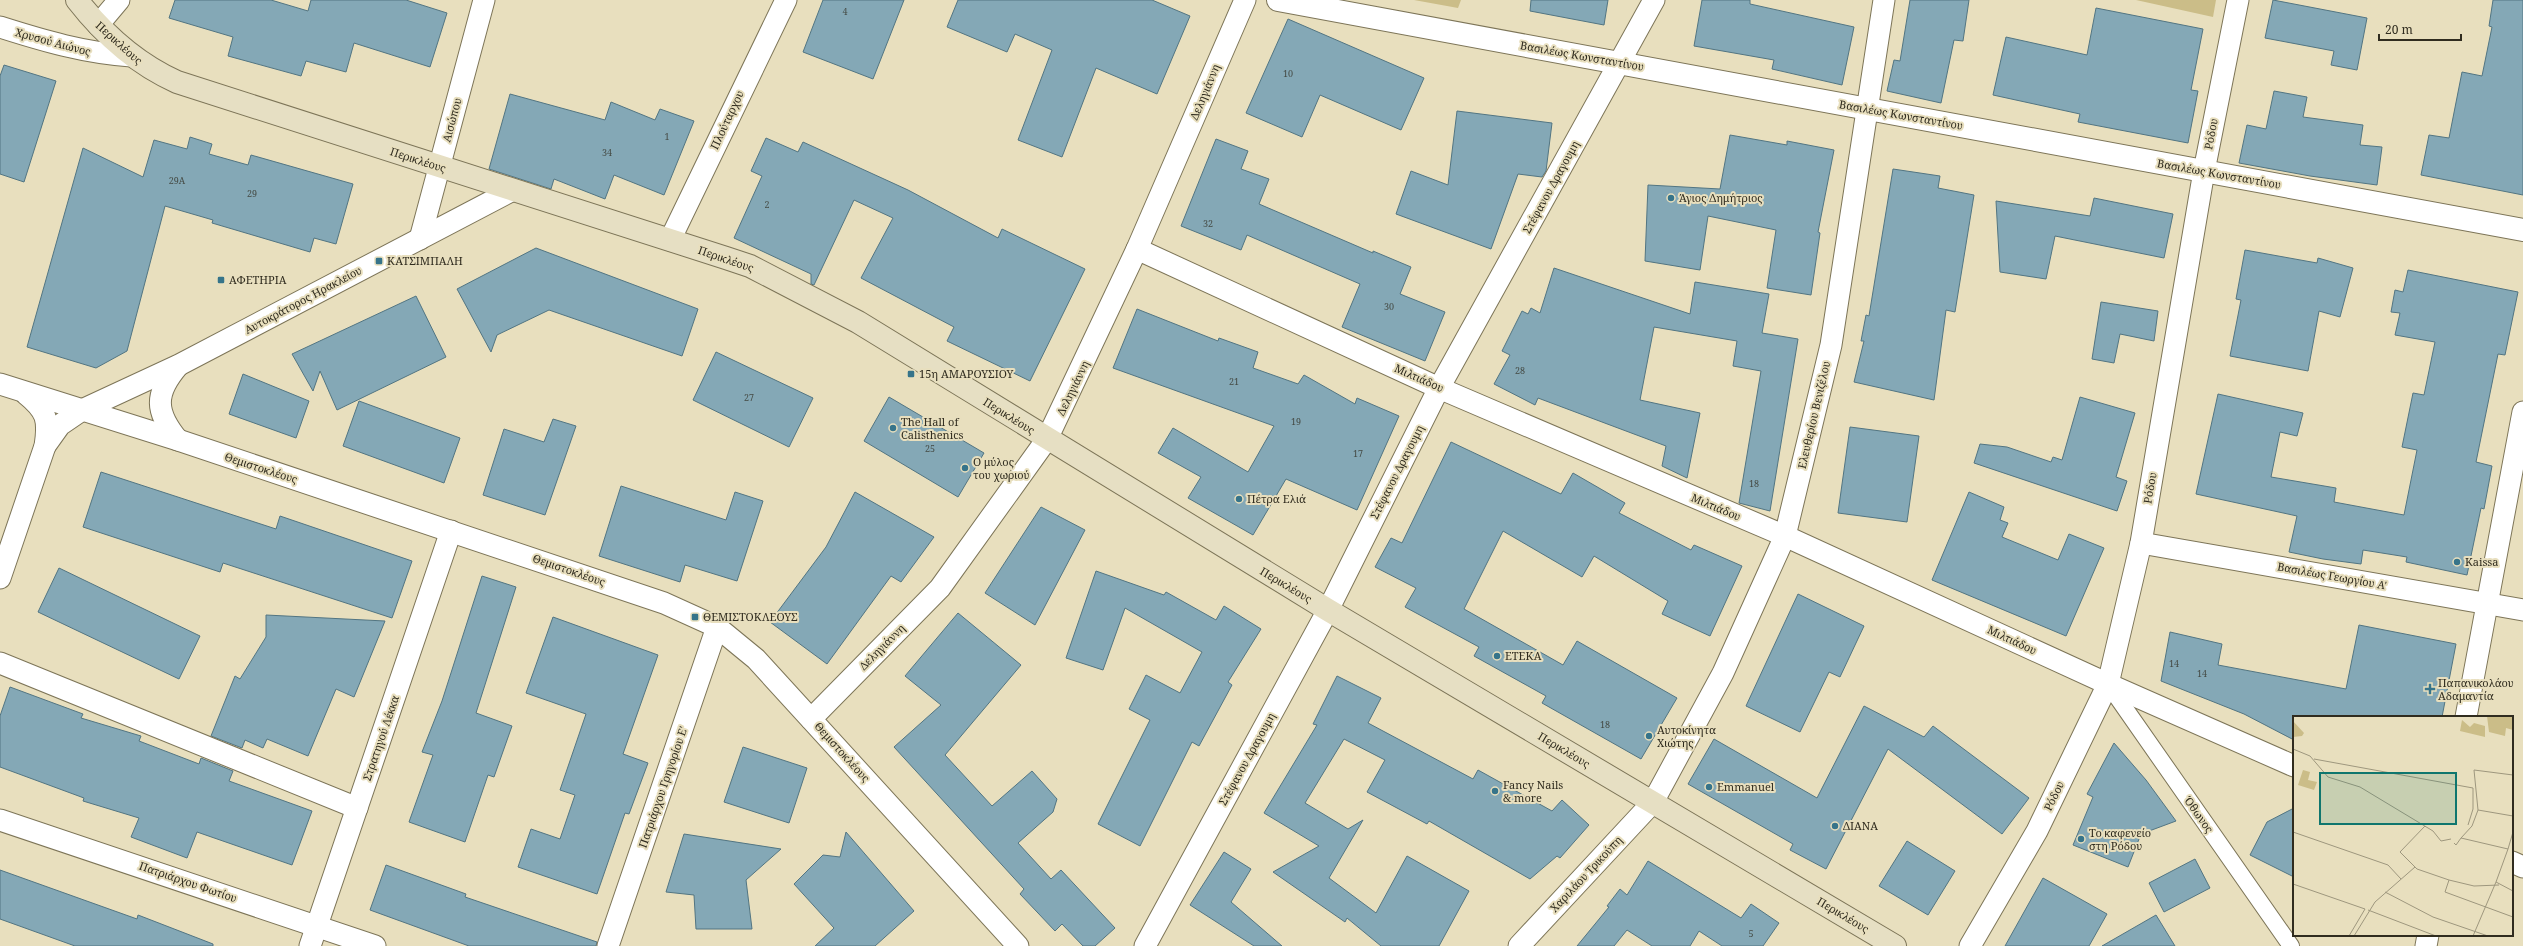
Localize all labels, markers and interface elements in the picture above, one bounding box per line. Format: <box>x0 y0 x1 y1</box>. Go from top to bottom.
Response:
house number: 4 <box>842 5 848 18</box>
scale bar <box>2379 16 2461 42</box>
street label: Περικλέους <box>93 18 146 68</box>
text: 20 m <box>2385 21 2413 38</box>
street label: Χρυσού Αιώνος <box>14 24 93 59</box>
street label: Βασιλέως Κωνσταντίνου <box>1519 37 1645 74</box>
street label: Δεληγιάννη <box>1186 62 1223 122</box>
house number: 10 <box>1283 67 1293 80</box>
street label: Πλούταρχου <box>706 88 747 152</box>
street label: Αισώπου <box>438 96 465 144</box>
street label: Βασιλέως Κωνσταντίνου <box>1838 96 1964 133</box>
street label: Ρόδου <box>2200 117 2221 151</box>
house number: 1 <box>664 130 670 143</box>
street label: Στέφανου Δραγουμη <box>1519 138 1582 236</box>
street label: Περικλέους <box>388 143 448 176</box>
house number: 34 <box>602 146 612 159</box>
street label: Βασιλέως Κωνσταντίνου <box>2156 155 2282 192</box>
house number: 29Α <box>169 174 186 187</box>
house number: 29 <box>247 187 257 200</box>
place label: Άγιος Δημήτριος <box>1679 190 1763 205</box>
marker: Άγιος Δημήτριος <box>1666 193 1676 203</box>
house number: 2 <box>764 198 770 211</box>
house number: 32 <box>1203 217 1213 230</box>
street label: Περικλέους <box>696 242 756 275</box>
place label: ΚΑΤΣΙΜΠΑΛΗ <box>387 253 463 268</box>
marker: ΚΑΤΣΙΜΠΑΛΗ <box>374 256 384 266</box>
street label: Αυτοκράτορος Ηρακλείου <box>242 262 364 337</box>
place label: ΑΦΕΤΗΡΙΑ <box>229 272 287 287</box>
marker: ΑΦΕΤΗΡΙΑ <box>216 275 226 285</box>
house number: 30 <box>1384 300 1394 313</box>
street label: Δεληγιάννη <box>1053 358 1092 418</box>
street label: Ελευθερίου Βενιζέλου <box>1794 359 1833 470</box>
street label: Μιλτιάδου <box>1392 360 1446 395</box>
house number: 28 <box>1515 364 1525 377</box>
place label: 15η ΑΜΑΡΟΥΣΙΟΥ <box>919 366 1014 381</box>
marker: 15η ΑΜΑΡΟΥΣΙΟΥ <box>906 369 916 379</box>
house number: 21 <box>1229 375 1239 388</box>
house number: 27 <box>744 391 754 404</box>
street label: Περικλέους <box>981 394 1038 437</box>
place label: The Hall of Calisthenics <box>901 414 964 442</box>
house number: 19 <box>1291 415 1301 428</box>
street label: Στέφανου Δραγουμη <box>1366 422 1427 521</box>
marker: The Hall of Calisthenics <box>888 423 898 433</box>
house number: 25 <box>925 442 935 455</box>
house number: 17 <box>1353 447 1363 460</box>
street label: Θεμιστοκλέους <box>223 449 300 486</box>
place label: Ο μύλος του χωριού <box>973 454 1030 482</box>
marker: Ο μύλος του χωριού <box>960 463 970 473</box>
street label: Ρόδου <box>2139 471 2160 505</box>
house number: 18 <box>1749 477 1759 490</box>
street label: Μιλτιάδου <box>1689 489 1743 524</box>
place label: Πέτρα Ελιά <box>1247 491 1306 506</box>
marker: Πέτρα Ελιά <box>1234 494 1244 504</box>
street label: Θεμιστοκλέους <box>531 550 607 589</box>
place label: Kaissa <box>2465 554 2499 569</box>
marker: Kaissa <box>2452 557 2462 567</box>
street label: Βασιλέως Γεωργίου Α' <box>2276 559 2388 593</box>
street label: Περικλέους <box>1258 563 1315 606</box>
place label: ΘΕΜΙΣΤΟΚΛΕΟΥΣ <box>703 609 798 624</box>
marker: ΘΕΜΙΣΤΟΚΛΕΟΥΣ <box>690 612 700 622</box>
street label: Δεληγιάννη <box>855 620 908 673</box>
street label: Μιλτιάδου <box>1985 622 2039 657</box>
place label: ΕΤΕΚΑ <box>1505 648 1542 663</box>
marker: ΕΤΕΚΑ <box>1492 651 1502 661</box>
house number: 14 <box>2169 657 2179 670</box>
house number: 14 <box>2197 667 2207 680</box>
place label: Παπανικολάου Αδαμαντία <box>2438 675 2514 703</box>
marker: Παπανικολάου Αδαμαντία <box>2425 684 2435 694</box>
street label: Στρατηγού Λέκκα <box>359 693 402 782</box>
street label: Στέφανου Δραγουμη <box>1215 710 1278 808</box>
inset map <box>2293 716 2513 936</box>
street label: Θεμιστοκλέους <box>811 718 873 785</box>
house number: 18 <box>1600 718 1610 731</box>
place label: Αυτοκίνητα Χιώτης <box>1657 722 1716 750</box>
street label: Πατριάρχου Γρηγορίου Ε' <box>635 724 690 850</box>
street label: Περικλέους <box>1536 728 1593 771</box>
marker: Αυτοκίνητα Χιώτης <box>1644 731 1654 741</box>
place label: Fancy Nails & more <box>1503 777 1563 805</box>
street label: Ρόδου <box>2040 778 2067 813</box>
place label: Emmanuel <box>1717 779 1775 794</box>
marker: Emmanuel <box>1704 782 1714 792</box>
marker: Fancy Nails & more <box>1490 786 1500 796</box>
street label: Όθωνος <box>2181 793 2217 836</box>
place label: ΔΙΑΝΑ <box>1843 818 1878 833</box>
marker: ΔΙΑΝΑ <box>1830 821 1840 831</box>
place label: Το καφενείο στη Ρόδου <box>2089 825 2151 853</box>
street label: Χαριλάου Τρικούπη <box>1546 832 1625 915</box>
marker: Το καφενείο στη Ρόδου <box>2076 834 2086 844</box>
street label: Πατριάρχου Φωτίου <box>137 858 239 905</box>
street label: Περικλέους <box>1815 893 1872 936</box>
house number: 5 <box>1748 927 1754 940</box>

